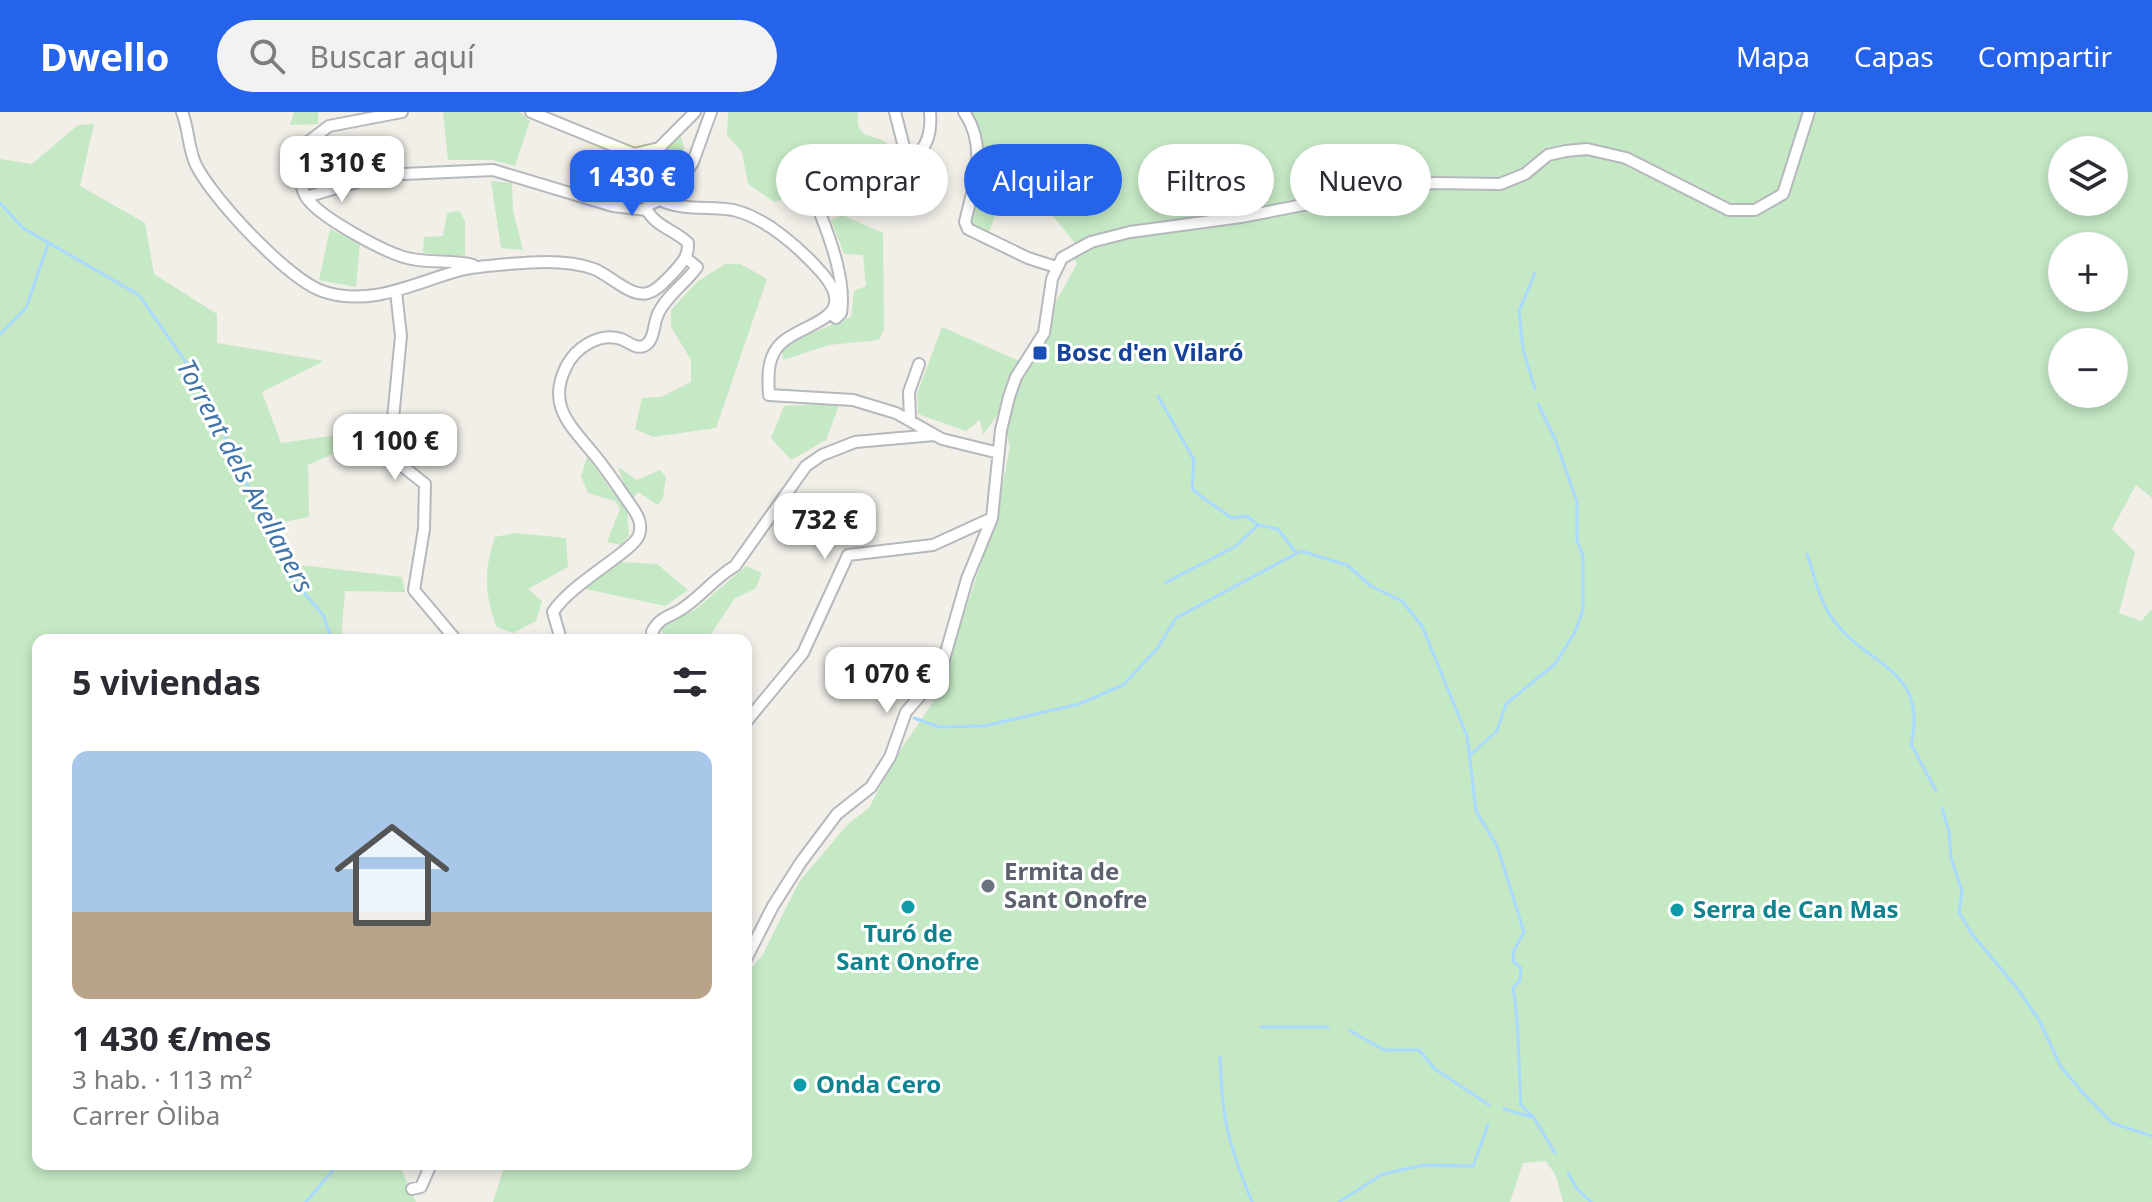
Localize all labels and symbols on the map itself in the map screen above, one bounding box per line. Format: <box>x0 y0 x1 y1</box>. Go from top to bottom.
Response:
pin: 1 310 € <box>268 136 416 204</box>
pin: 1 430 € <box>558 150 706 218</box>
place label: Bosc d'en Vilaró <box>1056 335 1243 368</box>
marker: Bosc d'en Vilaró <box>1031 344 1049 362</box>
water label: Torrent dels Avellaners <box>169 352 323 599</box>
pin: 1 100 € <box>321 414 469 482</box>
pin: 732 € <box>769 493 881 561</box>
pin: 1 070 € <box>813 647 961 715</box>
place label: Ermita de Sant Onofre <box>1004 854 1147 915</box>
marker: Ermita de Sant Onofre <box>979 877 997 895</box>
place label: Serra de Can Mas <box>1693 892 1899 925</box>
marker: Turó de Sant Onofre <box>899 898 917 916</box>
marker: Serra de Can Mas <box>1668 901 1686 919</box>
place label: Turó de Sant Onofre <box>836 916 980 977</box>
place label: Onda Cero <box>816 1067 941 1100</box>
marker: Onda Cero <box>791 1076 809 1094</box>

